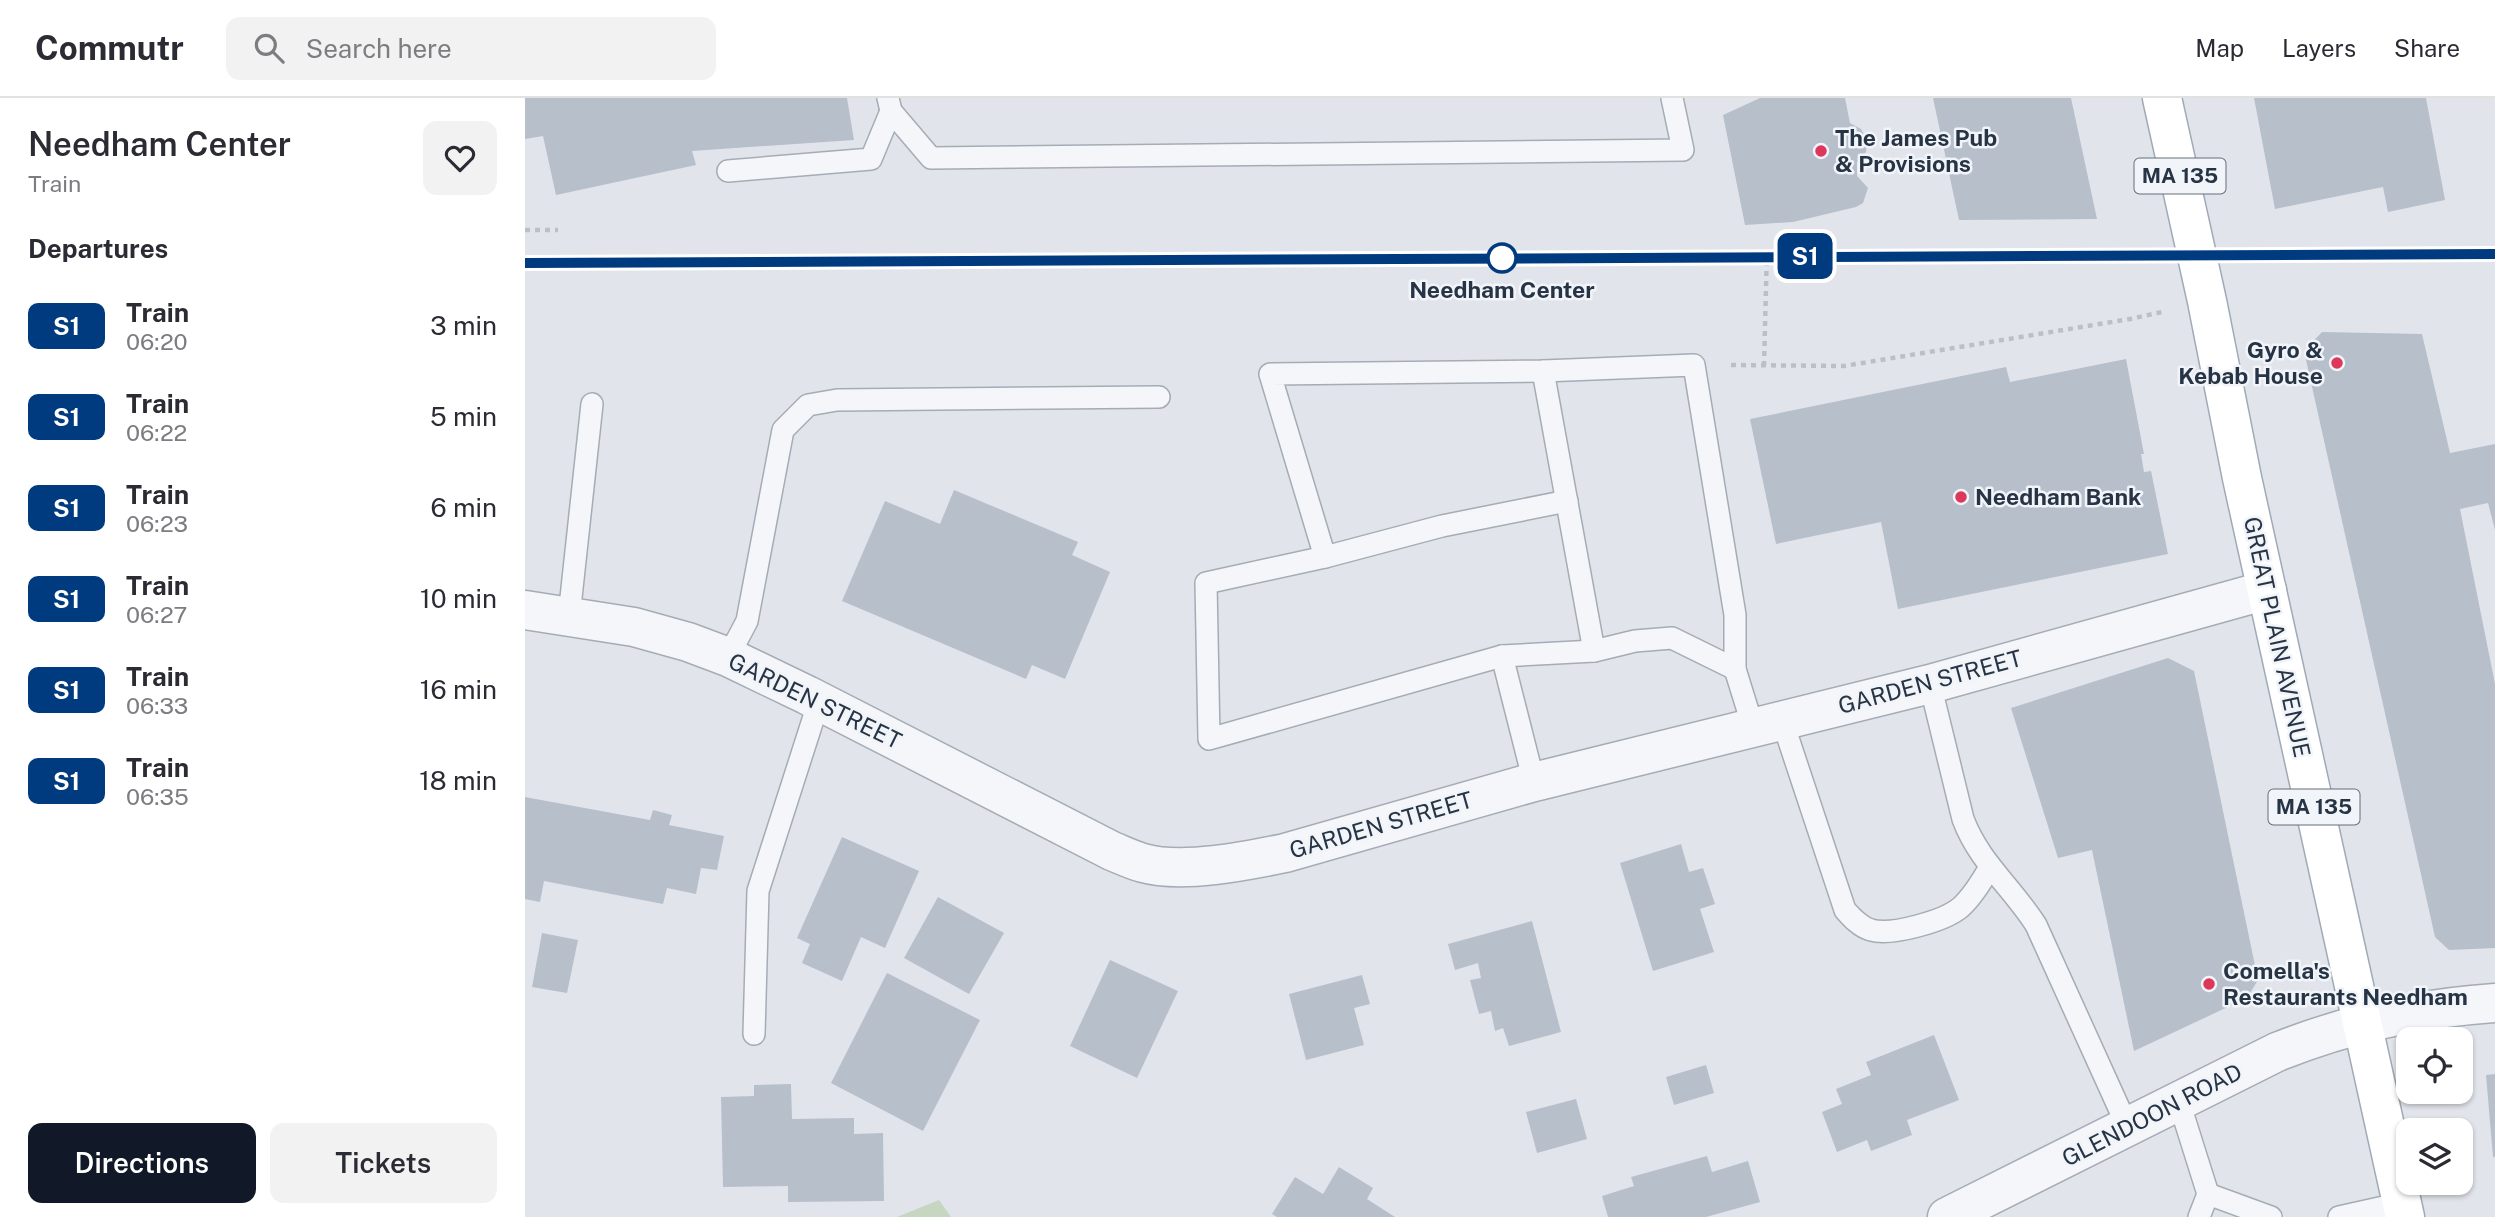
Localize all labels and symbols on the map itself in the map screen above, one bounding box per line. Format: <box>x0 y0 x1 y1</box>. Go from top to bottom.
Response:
place label: The James Pub & Provisions <box>1835 124 1997 177</box>
marker: The James Pub & Provisions <box>1813 143 1829 159</box>
road number: MA 135 <box>2135 158 2225 194</box>
line badge: S1 <box>1773 233 1837 279</box>
marker: Needham Center <box>1487 243 1517 273</box>
place label: Needham Center <box>1409 276 1595 303</box>
place label: Gyro & Kebab House <box>2178 336 2323 389</box>
marker: Gyro & Kebab House <box>2329 355 2345 371</box>
place label: Needham Bank <box>1975 483 2141 510</box>
marker: Needham Bank <box>1953 489 1969 505</box>
street label: GREAT PLAIN AVENUE <box>2239 514 2316 760</box>
street label: GARDEN STREET <box>1835 644 2025 719</box>
street label: GARDEN STREET <box>724 647 906 754</box>
street label: GARDEN STREET <box>1286 785 1476 864</box>
road number: MA 135 <box>2269 790 2359 824</box>
place label: Comella's Restaurants Needham <box>2223 957 2468 1010</box>
marker: Comella's Restaurants Needham <box>2201 976 2217 992</box>
street label: GLENDOON ROAD <box>2057 1058 2246 1172</box>

